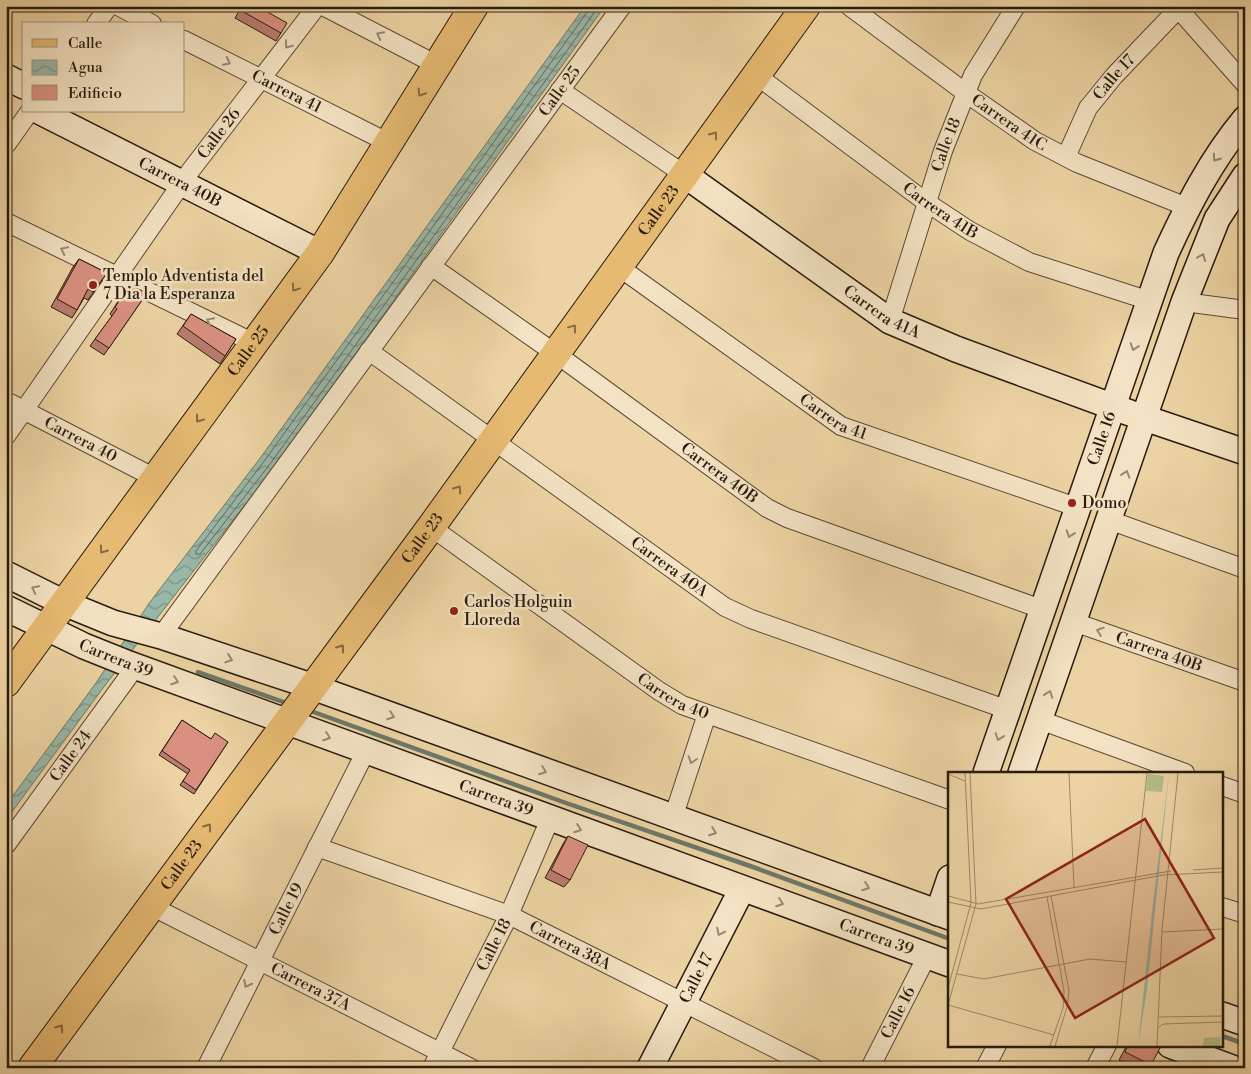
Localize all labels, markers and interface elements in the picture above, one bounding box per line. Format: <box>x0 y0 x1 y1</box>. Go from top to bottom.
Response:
legend <box>22 22 185 112</box>
one-way arrow <box>376 31 385 41</box>
text: Calle <box>68 34 102 53</box>
one-way arrow <box>285 39 294 49</box>
street label: Calle 17 <box>1089 50 1139 104</box>
one-way arrow <box>222 56 231 66</box>
text: Agua <box>67 58 103 77</box>
street label: Calle 25 <box>534 62 585 121</box>
street label: Carrera 41 <box>248 66 325 118</box>
text: Edificio <box>68 84 122 103</box>
one-way arrow <box>418 87 428 96</box>
street label: Carrera 41C <box>967 90 1050 155</box>
street label: Calle 26 <box>193 104 245 163</box>
street label: Calle 18 <box>927 114 965 174</box>
one-way arrow <box>708 132 716 141</box>
street label: Carrera 40B <box>135 153 225 212</box>
one-way arrow <box>1213 153 1222 162</box>
street label: Carrera 41B <box>899 178 981 243</box>
street label: Calle 23 <box>634 181 684 240</box>
one-way arrow <box>61 246 70 256</box>
one-way arrow <box>1196 253 1206 262</box>
place label: Templo Adventista del 7 Dia la Esperanza <box>103 266 264 304</box>
marker: Templo Adventista del 7 Dia la Esperanza <box>87 279 99 291</box>
street label: Carrera 41A <box>839 281 924 343</box>
one-way arrow <box>292 282 300 291</box>
one-way arrow <box>207 318 216 328</box>
street label: Calle 25 <box>223 322 274 380</box>
one-way arrow <box>567 324 576 334</box>
one-way arrow <box>1130 342 1140 351</box>
street label: Carrera 41 <box>795 389 870 444</box>
street label: Calle 16 <box>1083 408 1121 468</box>
street label: Carrera 40 <box>41 412 121 467</box>
one-way arrow <box>196 413 204 422</box>
street label: Carrera 40B <box>677 438 762 508</box>
one-way arrow <box>1120 471 1130 479</box>
one-way arrow <box>452 485 461 494</box>
place label: Domo <box>1082 493 1126 513</box>
marker: Domo <box>1066 497 1078 509</box>
street label: Calle 23 <box>397 509 448 568</box>
one-way arrow <box>1066 529 1076 537</box>
street label: Carrera 40A <box>627 532 713 602</box>
one-way arrow <box>100 544 108 553</box>
one-way arrow <box>31 585 40 595</box>
place label: Carlos Holguin Lloreda <box>464 592 573 630</box>
marker: Carlos Holguin Lloreda <box>448 605 460 617</box>
one-way arrow <box>1096 627 1104 637</box>
street label: Carrera 40B <box>1113 627 1205 676</box>
street label: Carrera 39 <box>76 635 156 682</box>
one-way arrow <box>335 644 344 654</box>
one-way arrow <box>224 653 233 663</box>
street label: Carrera 40 <box>633 668 712 724</box>
one-way arrow <box>170 675 179 685</box>
one-way arrow <box>1043 690 1053 698</box>
one-way arrow <box>386 710 395 720</box>
street label: Calle 24 <box>45 726 96 786</box>
one-way arrow <box>322 731 331 741</box>
one-way arrow <box>995 732 1005 740</box>
one-way arrow <box>688 756 698 764</box>
one-way arrow <box>539 765 547 775</box>
inset map <box>948 772 1224 1046</box>
street label: Carrera 39 <box>456 775 536 821</box>
one-way arrow <box>574 823 582 833</box>
one-way arrow <box>203 824 211 833</box>
one-way arrow <box>708 826 717 836</box>
street label: Calle 23 <box>156 836 207 894</box>
street label: Calle 19 <box>265 879 308 939</box>
one-way arrow <box>861 881 870 891</box>
one-way arrow <box>776 897 784 907</box>
street label: Carrera 39 <box>836 914 917 960</box>
street label: Calle 18 <box>472 915 516 974</box>
street label: Carrera 38A <box>526 917 615 975</box>
one-way arrow <box>716 927 726 936</box>
street label: Calle 17 <box>675 950 717 1007</box>
street label: Carrera 37A <box>267 958 355 1016</box>
one-way arrow <box>243 979 254 988</box>
street label: Calle 16 <box>877 983 920 1042</box>
one-way arrow <box>54 1025 64 1034</box>

